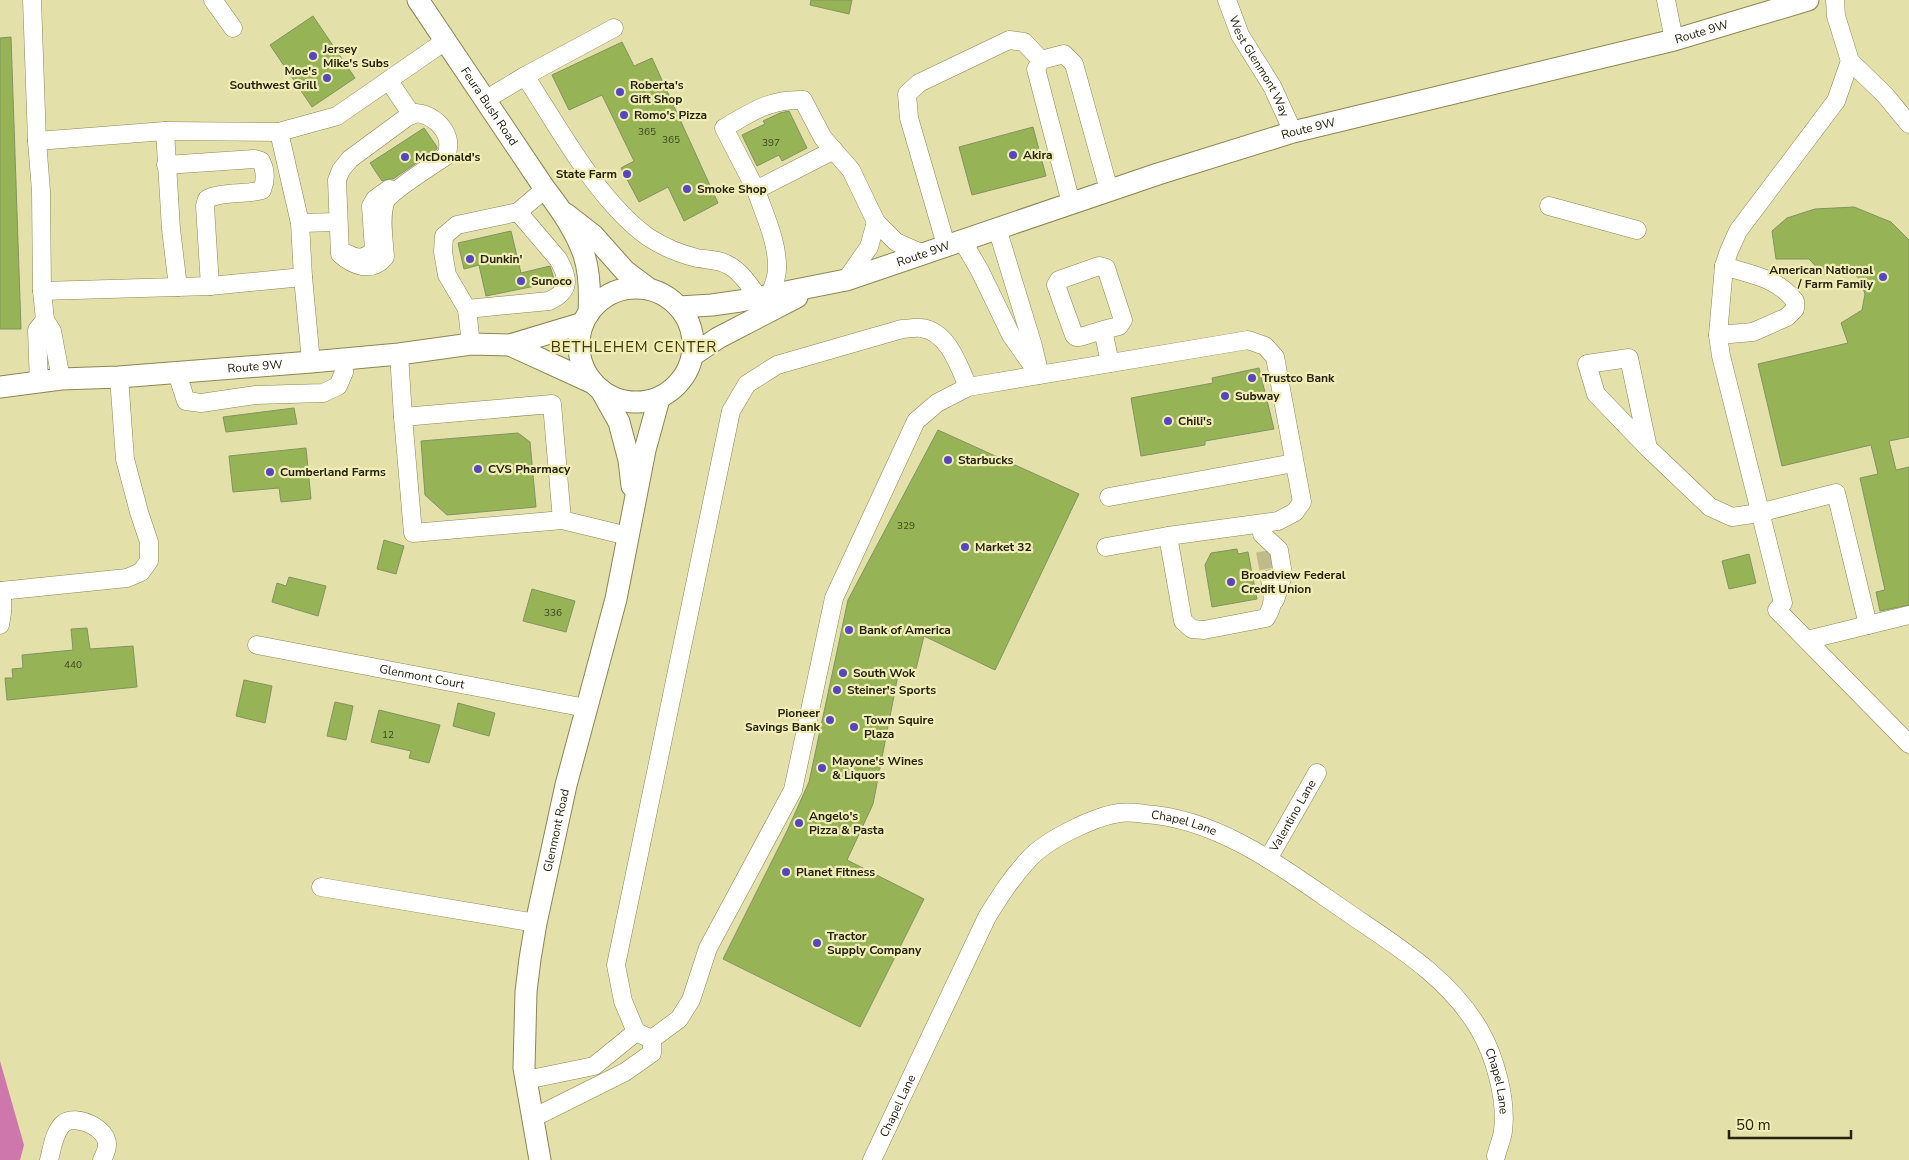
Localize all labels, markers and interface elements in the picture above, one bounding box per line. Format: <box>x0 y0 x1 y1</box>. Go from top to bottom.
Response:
street label: West Glenmont Way <box>1226 13 1293 120</box>
street label: Route 9W <box>1673 16 1730 47</box>
place label: Jersey Mike's Subs <box>322 41 389 71</box>
marker: Jersey Mike's Subs <box>307 50 319 62</box>
place label: Moe's Southwest Grill <box>229 63 317 93</box>
street label: Feura Bush Road <box>457 64 522 149</box>
marker: Moe's Southwest Grill <box>321 72 333 84</box>
place label: Roberta's Gift Shop <box>630 77 684 107</box>
marker: Roberta's Gift Shop <box>614 86 626 98</box>
place label: Romo's Pizza <box>634 107 707 123</box>
marker: Romo's Pizza <box>618 109 630 121</box>
street label: Route 9W <box>1279 114 1337 143</box>
house number: 365 <box>638 125 656 139</box>
house number: 365 <box>662 133 680 147</box>
house number: 397 <box>762 136 780 150</box>
place label: Akira <box>1023 147 1053 163</box>
place label: McDonald's <box>415 149 481 165</box>
marker: Akira <box>1007 149 1019 161</box>
marker: McDonald's <box>399 151 411 163</box>
place label: State Farm <box>556 166 617 182</box>
marker: State Farm <box>621 168 633 180</box>
place label: Smoke Shop <box>697 181 767 197</box>
marker: Smoke Shop <box>681 183 693 195</box>
street label: Route 9W <box>894 237 952 270</box>
place label: Dunkin' <box>480 251 523 267</box>
marker: Dunkin' <box>464 253 476 265</box>
place label: American National / Farm Family <box>1769 262 1874 292</box>
marker: American National / Farm Family <box>1877 271 1889 283</box>
place label: Sunoco <box>531 273 572 289</box>
marker: Sunoco <box>515 275 527 287</box>
district label: BETHLEHEM CENTER <box>551 337 717 357</box>
street label: Route 9W <box>227 356 283 377</box>
place label: Trustco Bank <box>1262 370 1335 386</box>
marker: Trustco Bank <box>1246 372 1258 384</box>
place label: Subway <box>1235 388 1280 404</box>
marker: Subway <box>1219 390 1231 402</box>
place label: Chili's <box>1178 413 1212 429</box>
marker: Chili's <box>1162 415 1174 427</box>
place label: Starbucks <box>958 452 1014 468</box>
marker: Starbucks <box>942 454 954 466</box>
place label: CVS Pharmacy <box>488 461 571 477</box>
marker: CVS Pharmacy <box>472 463 484 475</box>
place label: Cumberland Farms <box>280 464 386 480</box>
marker: Cumberland Farms <box>264 466 276 478</box>
house number: 329 <box>897 519 915 533</box>
place label: Market 32 <box>975 539 1032 555</box>
marker: Market 32 <box>959 541 971 553</box>
place label: Broadview Federal Credit Union <box>1241 567 1346 597</box>
marker: Broadview Federal Credit Union <box>1225 576 1237 588</box>
house number: 336 <box>544 606 562 620</box>
place label: Bank of America <box>859 622 951 638</box>
marker: Bank of America <box>843 624 855 636</box>
house number: 440 <box>64 658 82 672</box>
street label: Glenmont Court <box>378 661 467 693</box>
place label: South Wok <box>853 665 916 681</box>
marker: South Wok <box>837 667 849 679</box>
place label: Steiner's Sports <box>847 682 936 698</box>
marker: Steiner's Sports <box>831 684 843 696</box>
place label: Pioneer Savings Bank <box>745 705 821 735</box>
place label: Town Squire Plaza <box>864 712 934 742</box>
marker: Pioneer Savings Bank <box>824 714 836 726</box>
marker: Town Squire Plaza <box>848 721 860 733</box>
house number: 12 <box>382 728 394 742</box>
place label: Mayone's Wines & Liquors <box>832 753 923 783</box>
marker: Mayone's Wines & Liquors <box>816 762 828 774</box>
street label: Valentino Lane <box>1265 777 1320 855</box>
street label: Glenmont Road <box>539 787 573 873</box>
street label: Chapel Lane <box>1150 807 1219 839</box>
place label: Angelo's Pizza & Pasta <box>809 808 884 838</box>
marker: Angelo's Pizza & Pasta <box>793 817 805 829</box>
place label: Planet Fitness <box>796 864 875 880</box>
marker: Planet Fitness <box>780 866 792 878</box>
place label: Tractor Supply Company <box>827 928 922 958</box>
marker: Tractor Supply Company <box>811 937 823 949</box>
street label: Chapel Lane <box>1481 1046 1512 1115</box>
street label: Chapel Lane <box>876 1072 919 1140</box>
scale bar <box>1729 1108 1852 1140</box>
text: 50 m <box>1736 1115 1771 1135</box>

